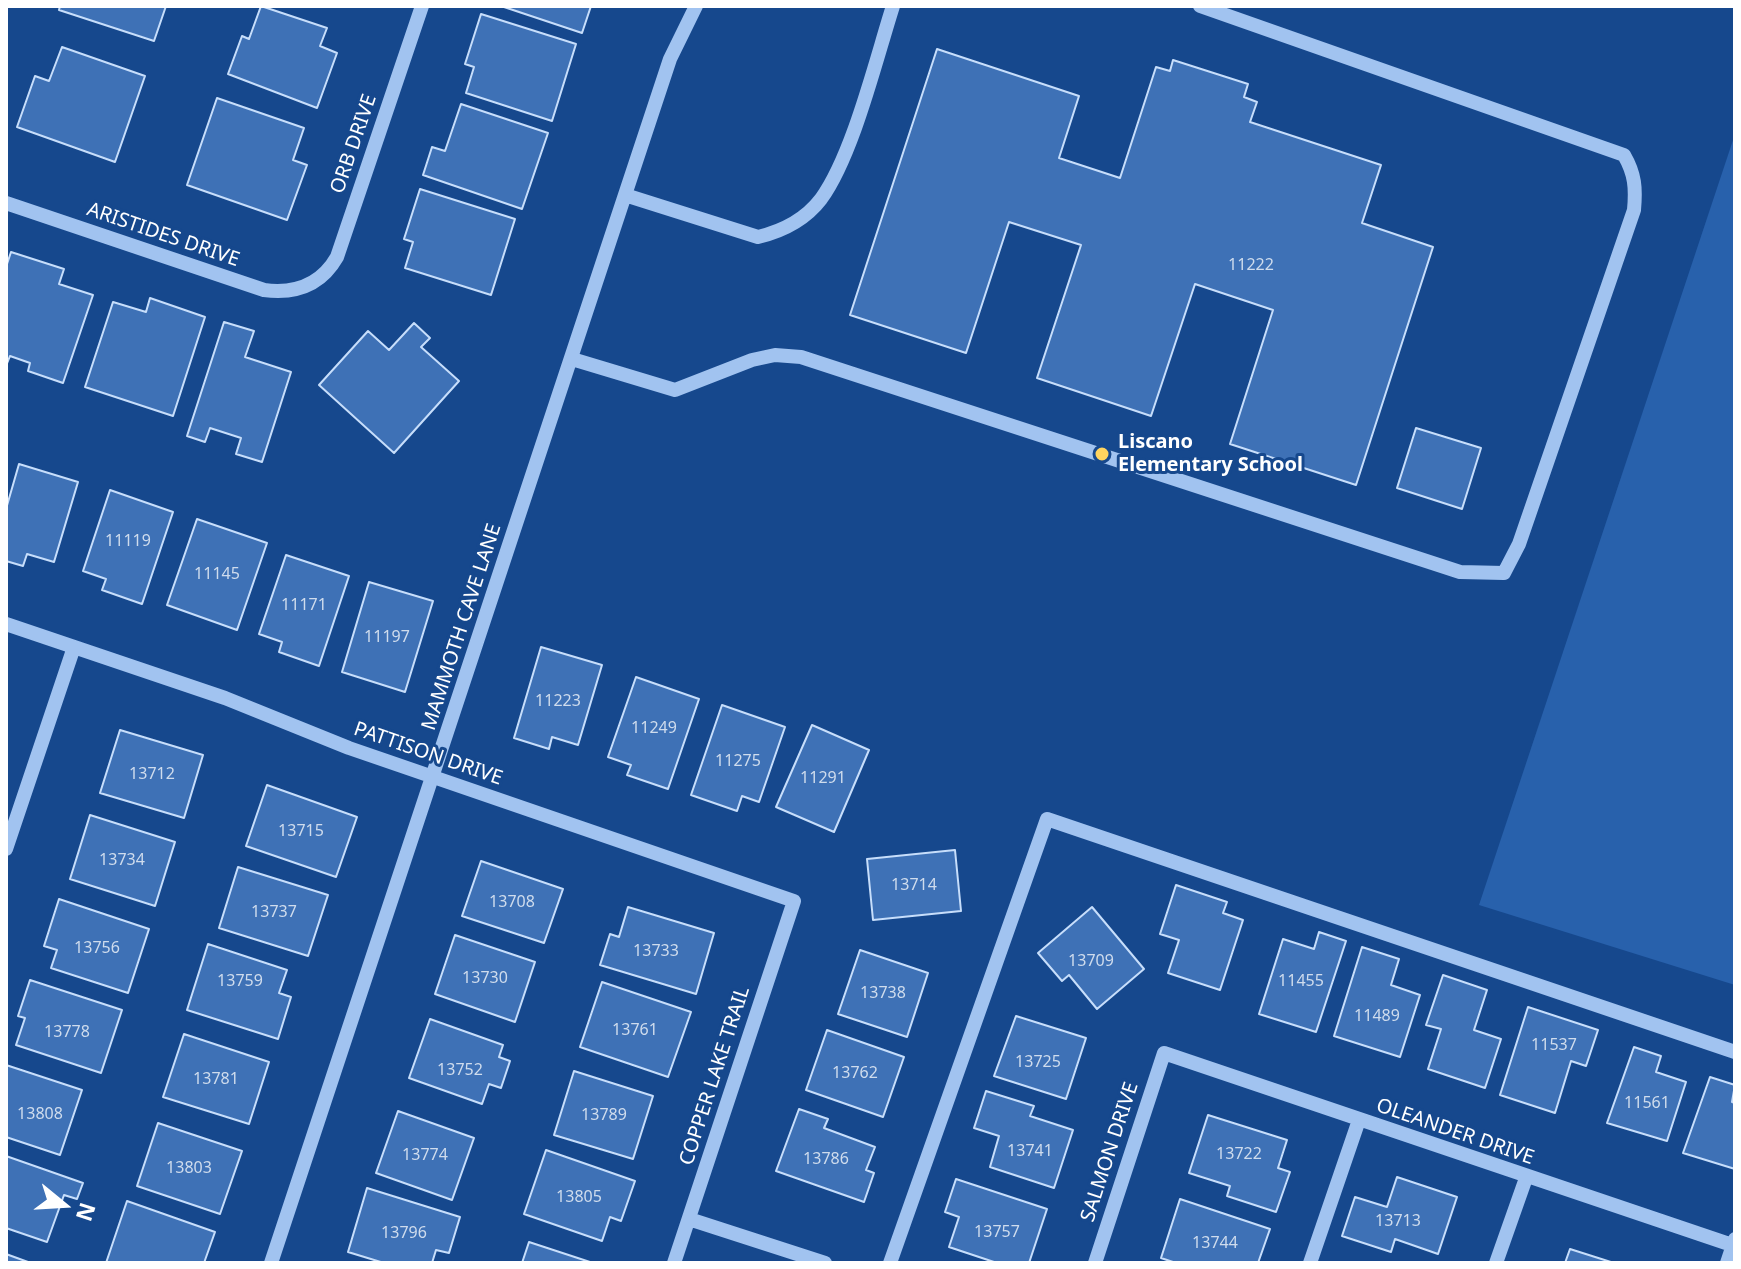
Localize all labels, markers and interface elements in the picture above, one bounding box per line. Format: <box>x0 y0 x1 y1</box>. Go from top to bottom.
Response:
street label: ORB DRIVE <box>326 91 382 197</box>
street label: ARISTIDES DRIVE <box>84 198 242 272</box>
house number: 11222 <box>1228 255 1274 275</box>
place label: Liscano Elementary School <box>1118 430 1303 477</box>
marker: Liscano Elementary School <box>1093 445 1111 463</box>
street label: MAMMOTH CAVE LANE <box>417 521 507 733</box>
house number: 11119 <box>105 531 151 551</box>
house number: 11145 <box>194 564 240 584</box>
house number: 11171 <box>281 595 327 615</box>
house number: 11197 <box>364 627 410 647</box>
house number: 11223 <box>535 691 581 711</box>
street label: PATTISON DRIVE <box>350 717 506 791</box>
house number: 11249 <box>631 718 677 738</box>
house number: 11275 <box>715 751 761 771</box>
house number: 13712 <box>129 764 175 784</box>
house number: 11291 <box>800 768 846 788</box>
house number: 13715 <box>278 821 324 841</box>
house number: 13734 <box>99 850 145 870</box>
house number: 13714 <box>891 875 937 895</box>
house number: 13708 <box>489 892 535 912</box>
house number: 13737 <box>251 902 297 922</box>
house number: 13756 <box>74 938 120 958</box>
house number: 13733 <box>633 941 679 961</box>
house number: 13709 <box>1068 951 1114 971</box>
house number: 13730 <box>462 968 508 988</box>
house number: 13759 <box>217 971 263 991</box>
house number: 11455 <box>1278 971 1324 991</box>
house number: 13738 <box>860 983 906 1003</box>
street label: COPPER LAKE TRAIL <box>675 984 755 1168</box>
house number: 11489 <box>1354 1006 1400 1026</box>
house number: 13761 <box>612 1020 658 1040</box>
house number: 13778 <box>44 1022 90 1042</box>
house number: 11537 <box>1531 1035 1577 1055</box>
house number: 13725 <box>1015 1052 1061 1072</box>
house number: 13752 <box>437 1060 483 1080</box>
house number: 13762 <box>832 1063 878 1083</box>
house number: 13781 <box>193 1069 239 1089</box>
street label: SALMON DRIVE <box>1076 1079 1144 1225</box>
house number: 11561 <box>1624 1093 1670 1113</box>
street label: OLEANDER DRIVE <box>1373 1094 1537 1170</box>
house number: 13808 <box>17 1104 63 1124</box>
house number: 13789 <box>581 1105 627 1125</box>
house number: 13741 <box>1007 1141 1053 1161</box>
house number: 13722 <box>1216 1144 1262 1164</box>
house number: 13774 <box>402 1145 448 1165</box>
house number: 13786 <box>803 1149 849 1169</box>
house number: 13803 <box>166 1158 212 1178</box>
north arrow <box>24 1165 104 1245</box>
house number: 13805 <box>556 1187 602 1207</box>
text: N <box>70 1199 104 1226</box>
house number: 13713 <box>1375 1211 1421 1231</box>
house number: 13757 <box>974 1222 1020 1242</box>
house number: 13796 <box>381 1223 427 1243</box>
house number: 13744 <box>1192 1233 1238 1253</box>

